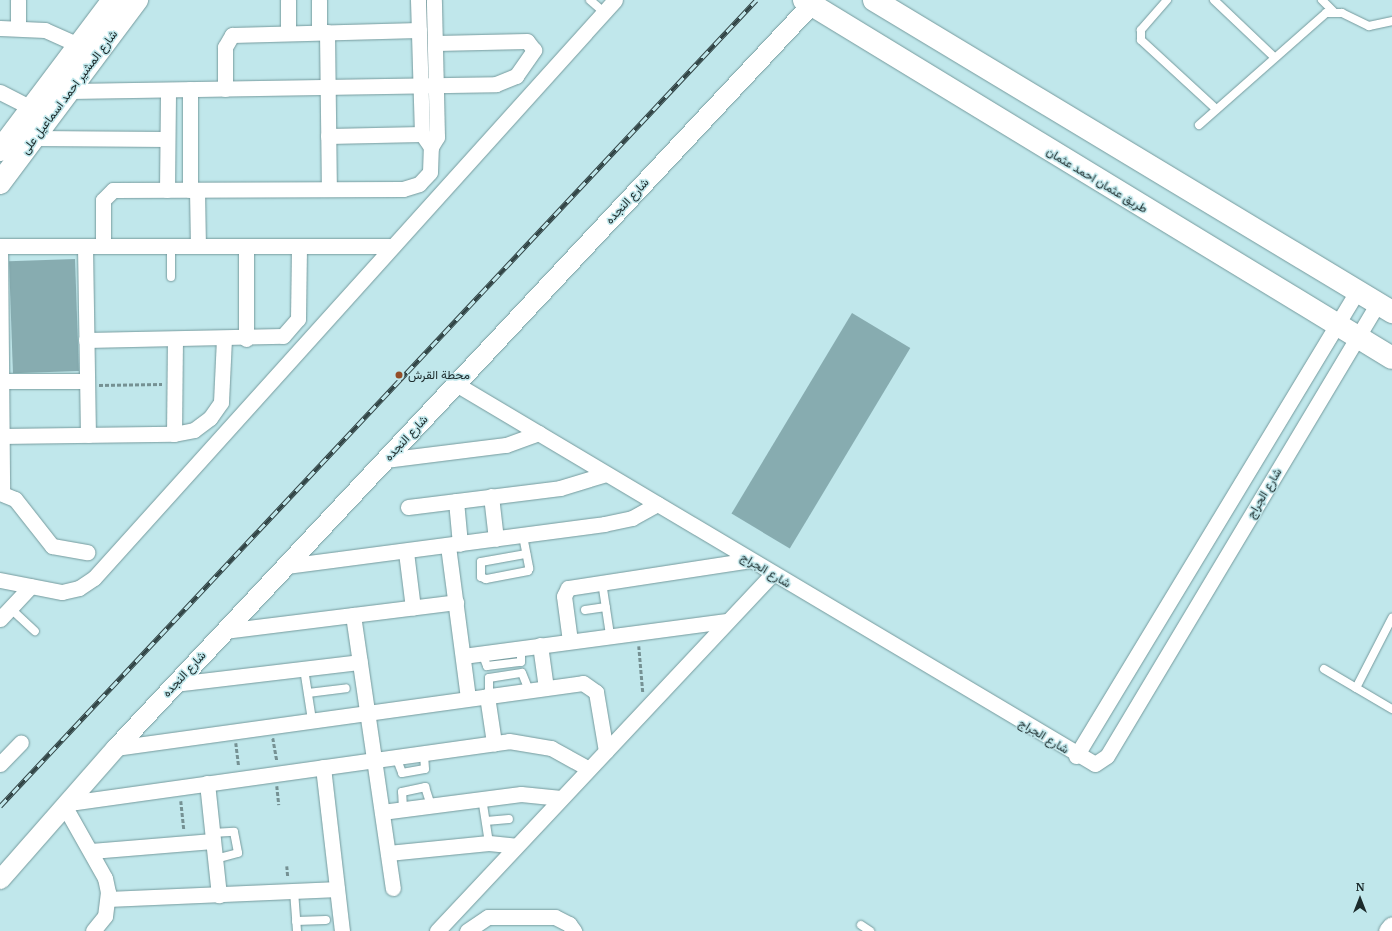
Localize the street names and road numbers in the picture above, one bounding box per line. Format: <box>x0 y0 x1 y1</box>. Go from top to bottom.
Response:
street label: شارع المشير احمد اسماعيل على <box>18 27 120 157</box>
street label: طريق عثمان احمد عثمان <box>1044 144 1150 216</box>
street label: شارع النجده <box>602 175 652 227</box>
street label: شارع النجده <box>381 412 431 464</box>
street label: شارع الجراج <box>1243 465 1285 521</box>
street label: شارع الجراج <box>738 549 794 591</box>
street label: شارع النجده <box>159 648 209 700</box>
street label: شارع الجراج <box>1016 715 1072 757</box>

